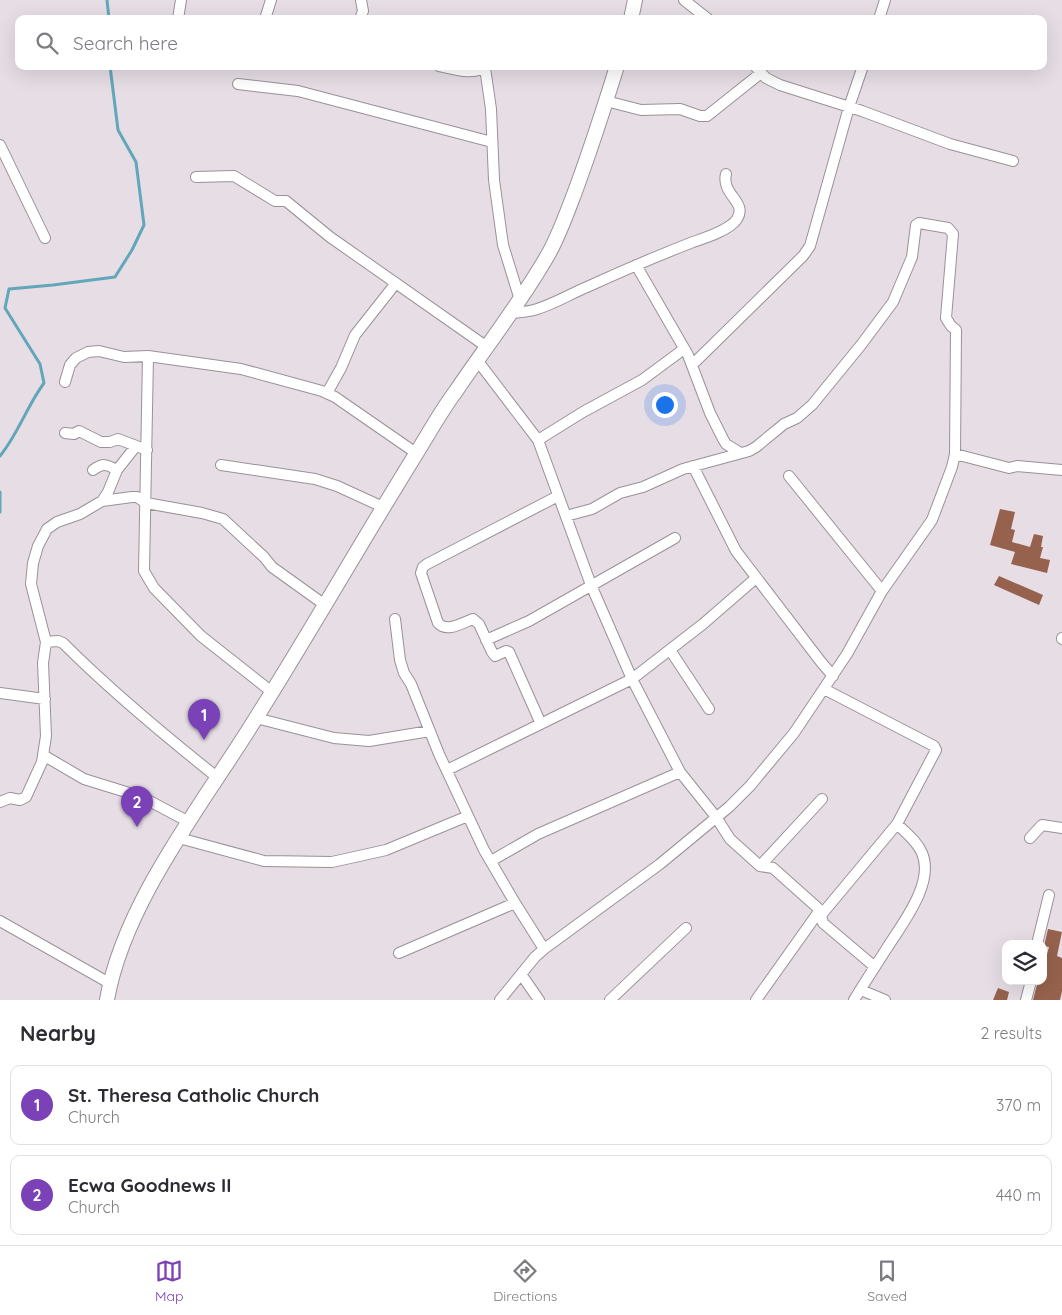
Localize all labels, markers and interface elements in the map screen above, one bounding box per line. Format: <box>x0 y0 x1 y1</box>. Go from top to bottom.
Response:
search box <box>15 15 1047 70</box>
icon: search <box>33 29 61 57</box>
text: Search here <box>73 31 178 55</box>
your location <box>652 392 678 418</box>
pin: 1 <box>188 699 220 740</box>
pin: 2 <box>121 786 153 827</box>
map controls <box>1002 940 1047 985</box>
button: layers <box>1002 940 1047 985</box>
text: Nearby <box>20 1020 96 1046</box>
text: 2 results <box>980 1023 1042 1043</box>
text: St. Theresa Catholic Church <box>68 1083 319 1107</box>
text: 1 <box>34 1095 40 1115</box>
text: 370 m <box>996 1095 1041 1115</box>
text: Church <box>68 1107 120 1127</box>
text: Ecwa Goodnews II <box>68 1173 231 1197</box>
text: 2 <box>32 1185 42 1205</box>
text: 440 m <box>996 1185 1041 1205</box>
text: Church <box>68 1197 120 1217</box>
tab: Map <box>155 1257 183 1305</box>
tab: Directions <box>493 1257 557 1305</box>
tab: Saved <box>867 1257 907 1305</box>

